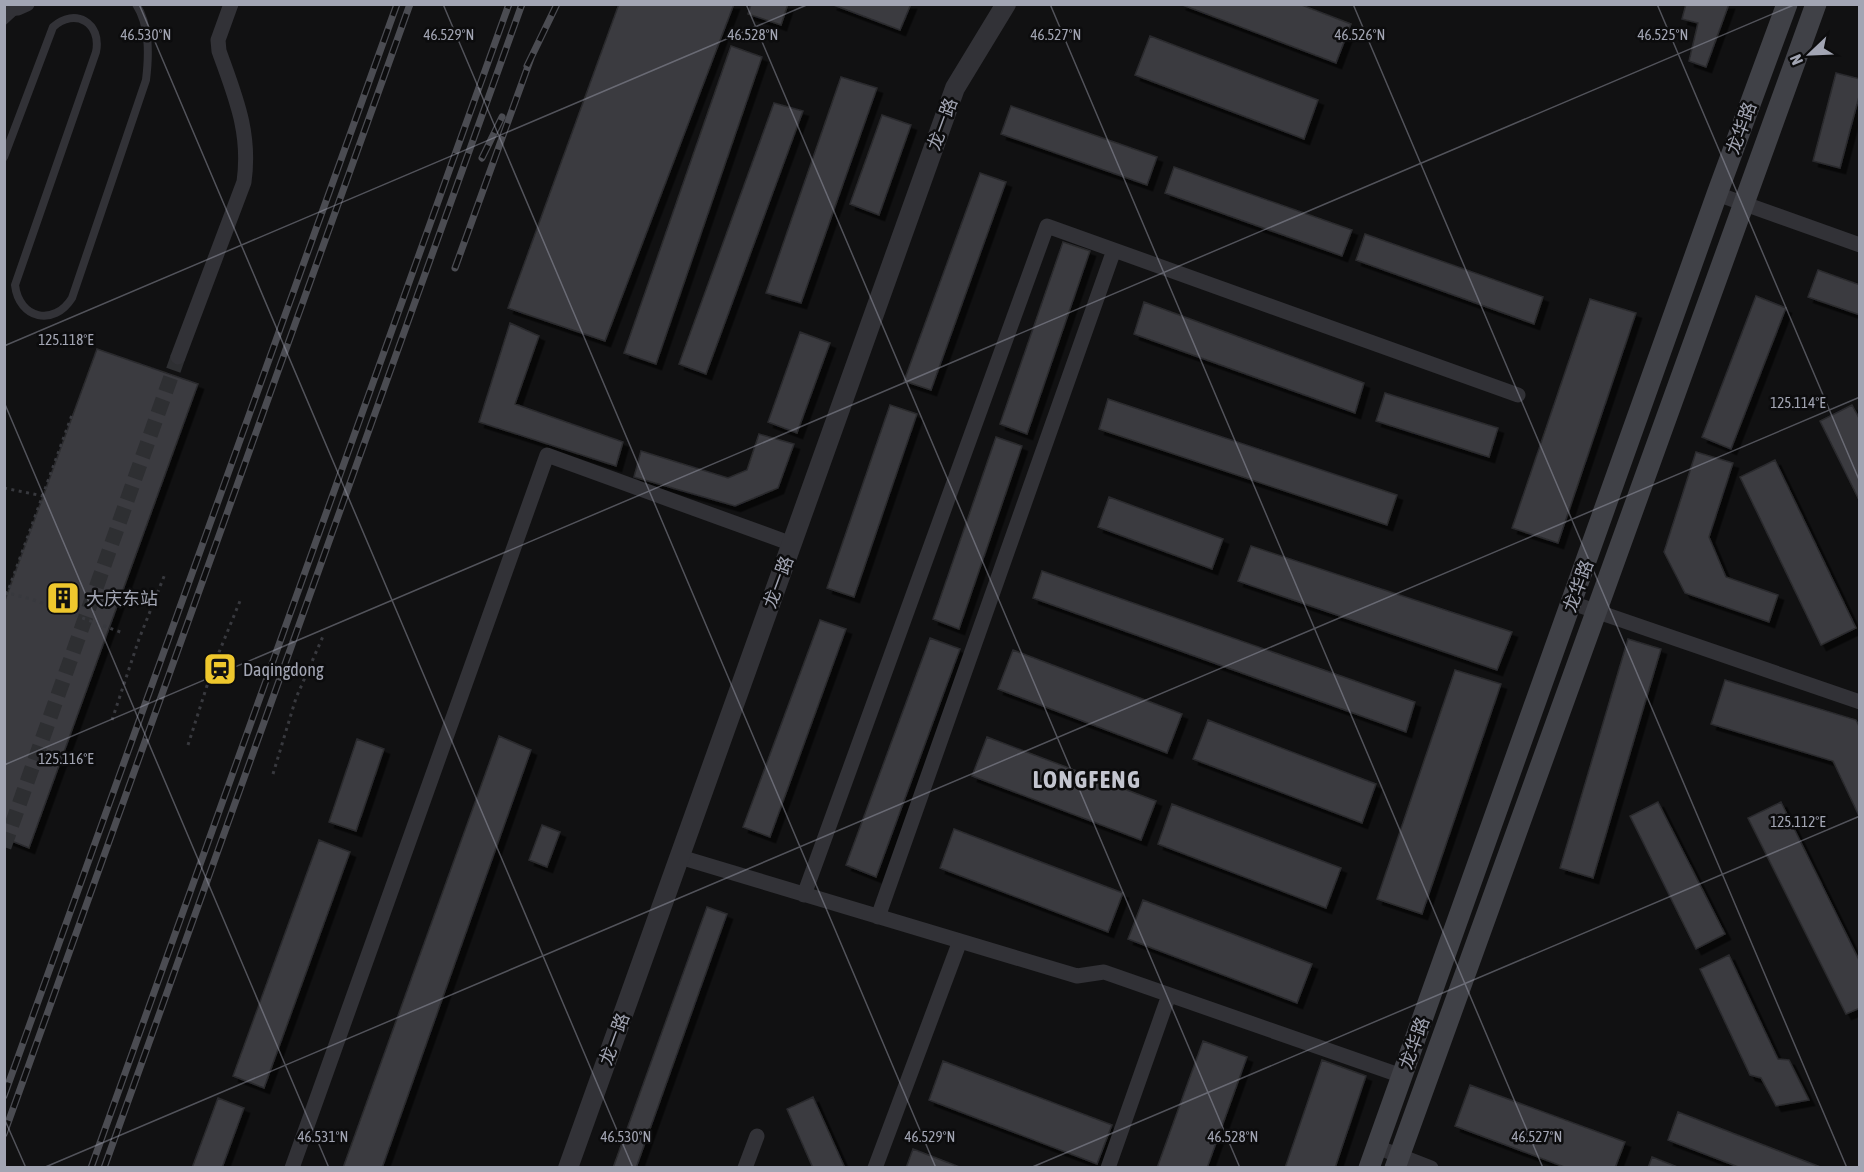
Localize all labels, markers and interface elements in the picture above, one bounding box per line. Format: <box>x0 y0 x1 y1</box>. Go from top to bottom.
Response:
north arrow <box>1780 24 1840 84</box>
text: 46.530°N <box>121 26 171 43</box>
text: 46.529°N <box>424 26 474 43</box>
text: 46.528°N <box>728 26 778 43</box>
text: 46.527°N <box>1031 26 1081 43</box>
text: 46.526°N <box>1335 26 1385 43</box>
text: 46.525°N <box>1638 26 1688 43</box>
text: N <box>1786 52 1806 68</box>
street label: 龙一路 <box>923 95 961 153</box>
street label: 龙华路 <box>1722 99 1760 157</box>
text: 125.118°E <box>38 331 94 348</box>
text: 125.114°E <box>1770 394 1826 411</box>
street label: 龙一路 <box>759 553 797 611</box>
street label: 龙华路 <box>1559 557 1597 615</box>
building icon: 大庆东站 <box>45 580 81 616</box>
place label: 大庆东站 <box>86 588 158 609</box>
station icon: Daqingdong <box>202 651 238 687</box>
place label: Daqingdong <box>243 659 324 680</box>
text: 125.116°E <box>38 750 94 767</box>
district label: LONGFENG <box>1033 766 1141 793</box>
text: 125.112°E <box>1770 813 1826 830</box>
street label: 龙一路 <box>595 1010 633 1068</box>
street label: 龙华路 <box>1395 1014 1433 1072</box>
text: 46.531°N <box>298 1128 348 1145</box>
text: 46.530°N <box>601 1128 651 1145</box>
text: 46.529°N <box>905 1128 955 1145</box>
text: 46.528°N <box>1208 1128 1258 1145</box>
text: 46.527°N <box>1512 1128 1562 1145</box>

